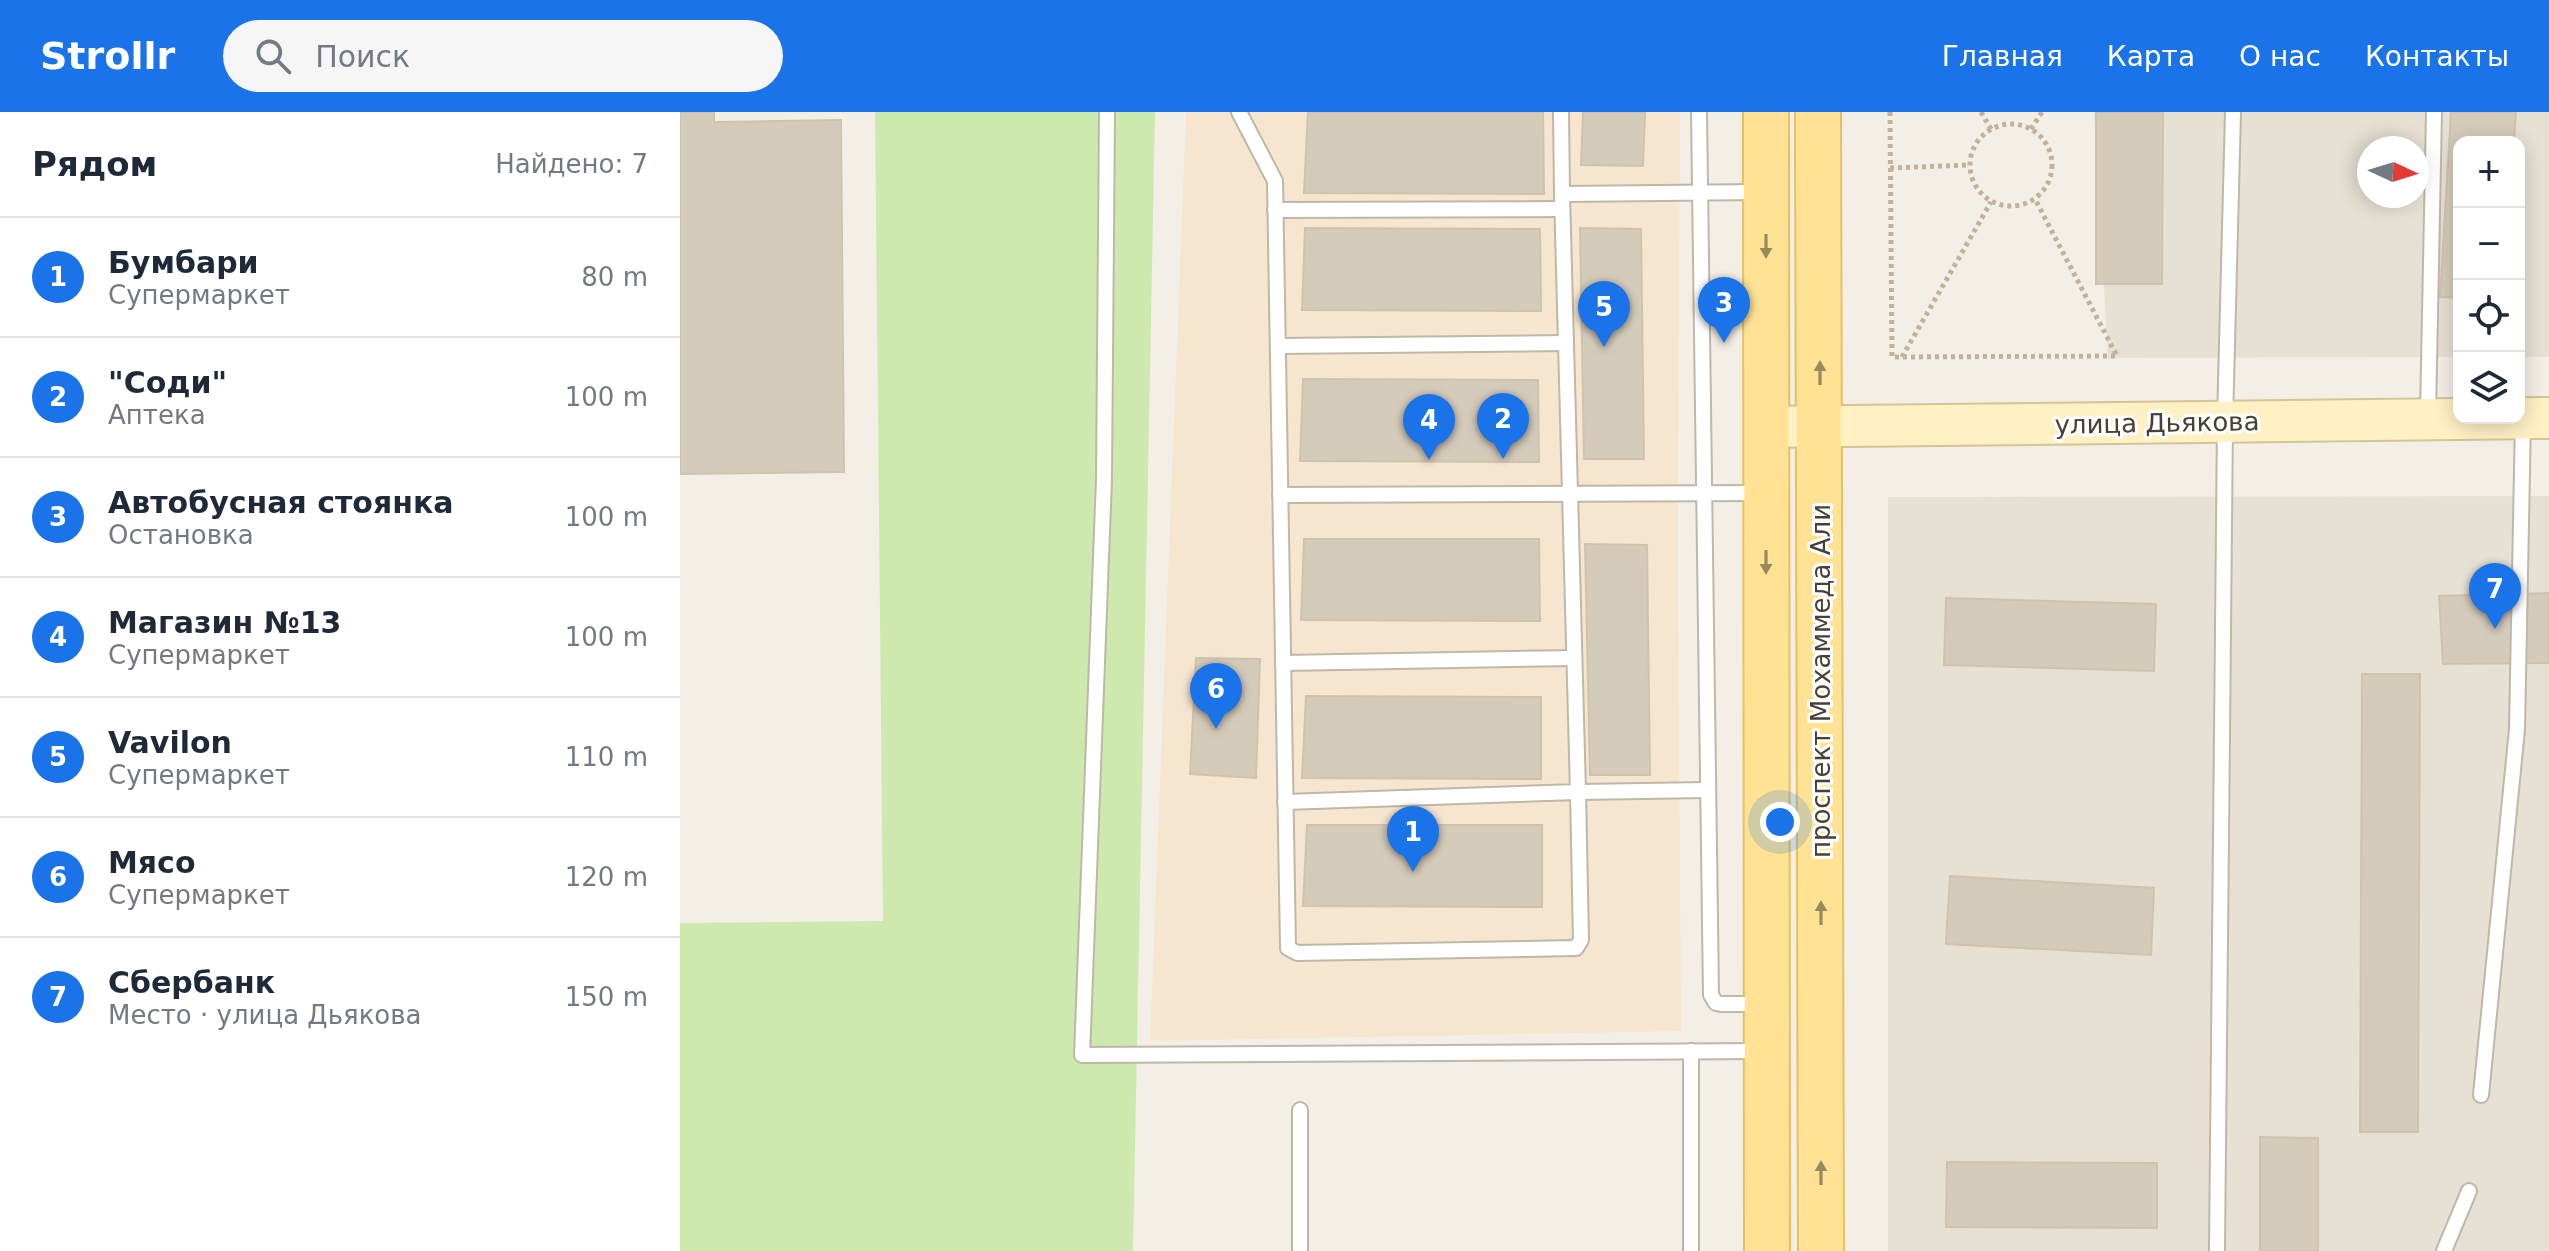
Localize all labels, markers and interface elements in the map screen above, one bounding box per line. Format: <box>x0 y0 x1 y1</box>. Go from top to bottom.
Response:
search box <box>223 20 783 92</box>
text: Strollr <box>40 34 175 78</box>
icon: search <box>251 34 295 78</box>
text: Поиск <box>315 39 410 74</box>
text: Главная <box>1942 40 2063 73</box>
text: Карта <box>2107 40 2195 73</box>
text: О нас <box>2239 40 2321 73</box>
text: Контакты <box>2365 40 2509 73</box>
north arrow <box>2357 136 2429 208</box>
map controls <box>2453 136 2525 424</box>
button: + <box>2453 136 2525 208</box>
text: Рядом <box>32 144 157 184</box>
text: Найдено: 7 <box>495 149 648 179</box>
button: − <box>2453 208 2525 280</box>
one-way arrow <box>1760 234 1772 259</box>
text: Бумбари <box>108 245 259 280</box>
text: 1 <box>49 262 67 292</box>
text: 80 m <box>581 262 648 292</box>
pin: 3 <box>1698 277 1750 343</box>
text: Супермаркет <box>108 280 290 310</box>
button: locate <box>2453 280 2525 352</box>
pin: 5 <box>1578 281 1630 347</box>
button: layers <box>2453 352 2525 424</box>
one-way arrow <box>1814 360 1826 385</box>
text: "Соди" <box>108 365 227 400</box>
text: 2 <box>49 382 67 412</box>
text: 100 m <box>565 382 648 412</box>
pin: 2 <box>1477 393 1529 459</box>
pin: 4 <box>1403 394 1455 460</box>
text: Аптека <box>108 400 206 430</box>
street label: улица Дьякова <box>2054 406 2260 440</box>
text: Автобусная стоянка <box>108 485 454 520</box>
text: 3 <box>49 502 67 532</box>
text: 100 m <box>565 502 648 532</box>
street label: проспект Мохаммеда Али <box>1806 504 1836 858</box>
text: Остановка <box>108 520 254 550</box>
one-way arrow <box>1760 550 1772 575</box>
pin: 7 <box>2469 563 2521 629</box>
text: Магазин №13 <box>108 605 341 640</box>
text: 4 <box>49 622 67 652</box>
text: 100 m <box>565 622 648 652</box>
text: Супермаркет <box>108 640 290 670</box>
pin: 6 <box>1190 663 1242 729</box>
text: Vavilon <box>108 725 232 760</box>
text: 5 <box>49 742 67 772</box>
text: 110 m <box>565 742 648 772</box>
text: Супермаркет <box>108 760 290 790</box>
your location <box>1760 802 1800 842</box>
pin: 1 <box>1387 806 1439 872</box>
text: Мясо <box>108 845 196 880</box>
text: 6 <box>49 862 67 892</box>
text: 120 m <box>565 862 648 892</box>
text: Супермаркет <box>108 880 290 910</box>
one-way arrow <box>1815 900 1827 925</box>
text: Сбербанк <box>108 965 275 1000</box>
text: 7 <box>49 982 67 1012</box>
text: 150 m <box>565 982 648 1012</box>
text: Место · улица Дьякова <box>108 1000 422 1030</box>
one-way arrow <box>1815 1160 1827 1185</box>

